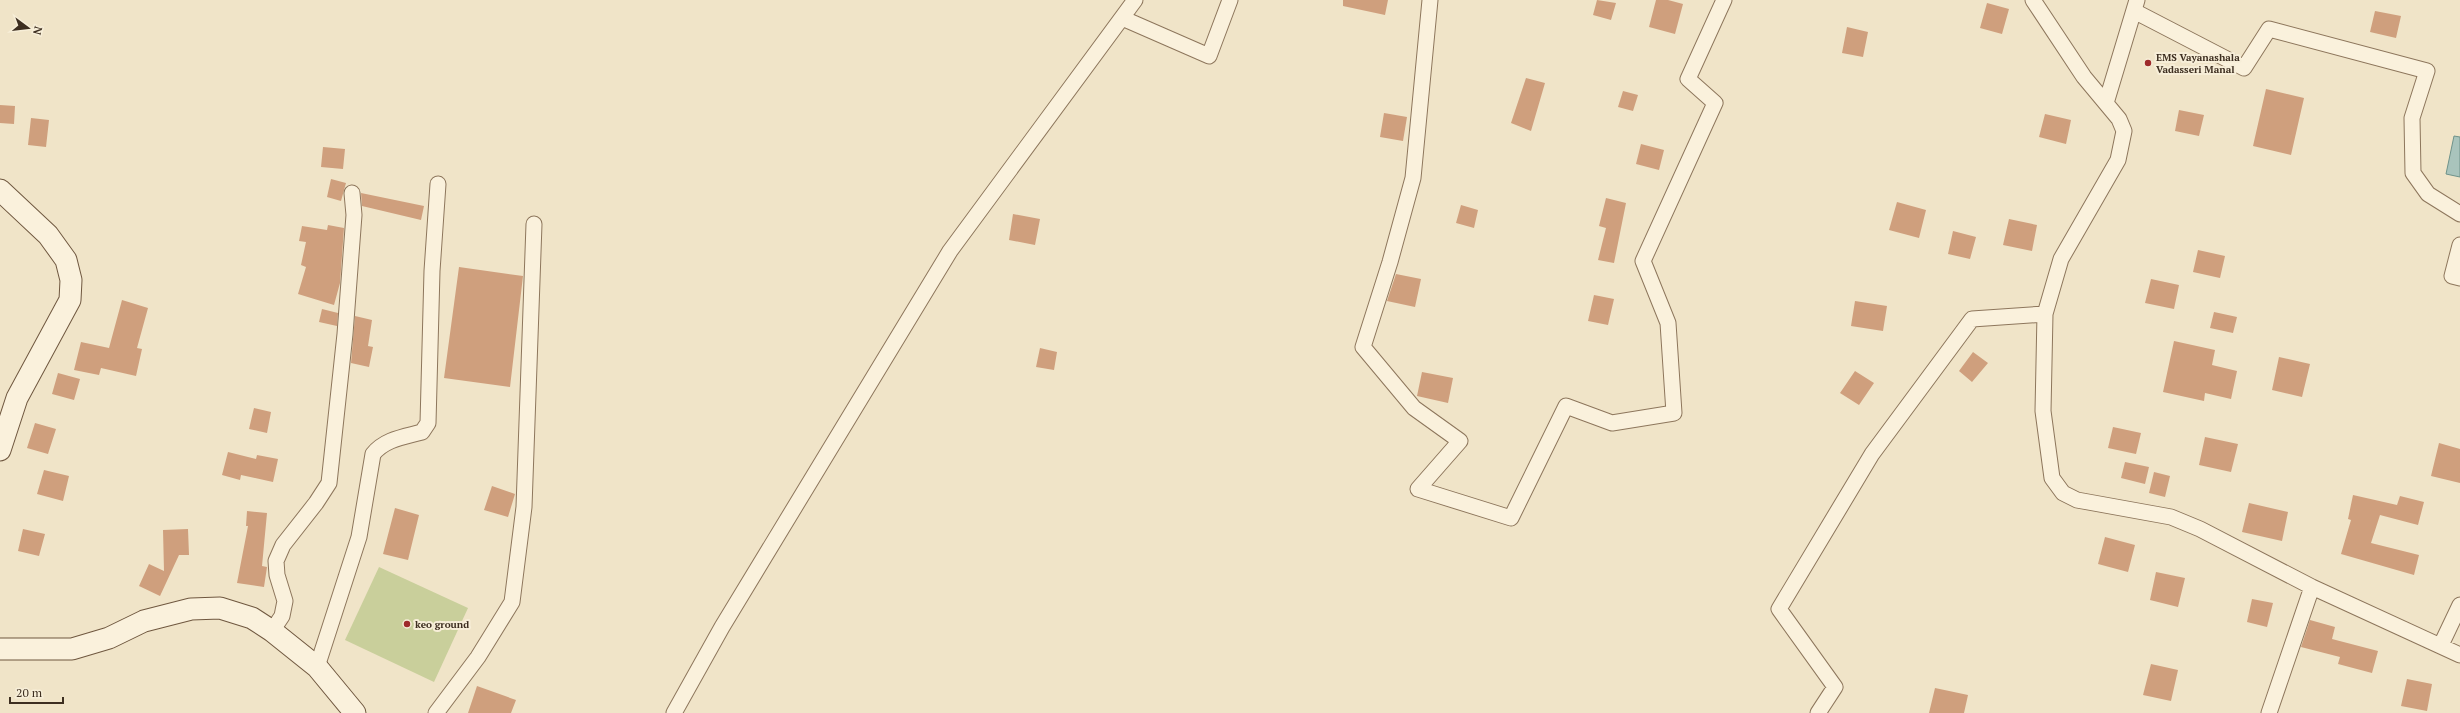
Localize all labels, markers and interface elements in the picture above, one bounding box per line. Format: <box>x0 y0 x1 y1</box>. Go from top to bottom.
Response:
north arrow <box>8 8 48 48</box>
text: N <box>30 25 46 37</box>
place label: EMS Vayanashala Vadasseri Manal <box>2156 51 2240 76</box>
marker: EMS Vayanashala Vadasseri Manal <box>2143 58 2153 68</box>
place label: keo ground <box>415 618 469 631</box>
marker: keo ground <box>402 619 412 629</box>
scale bar <box>10 679 63 705</box>
text: 20 m <box>16 685 43 700</box>

